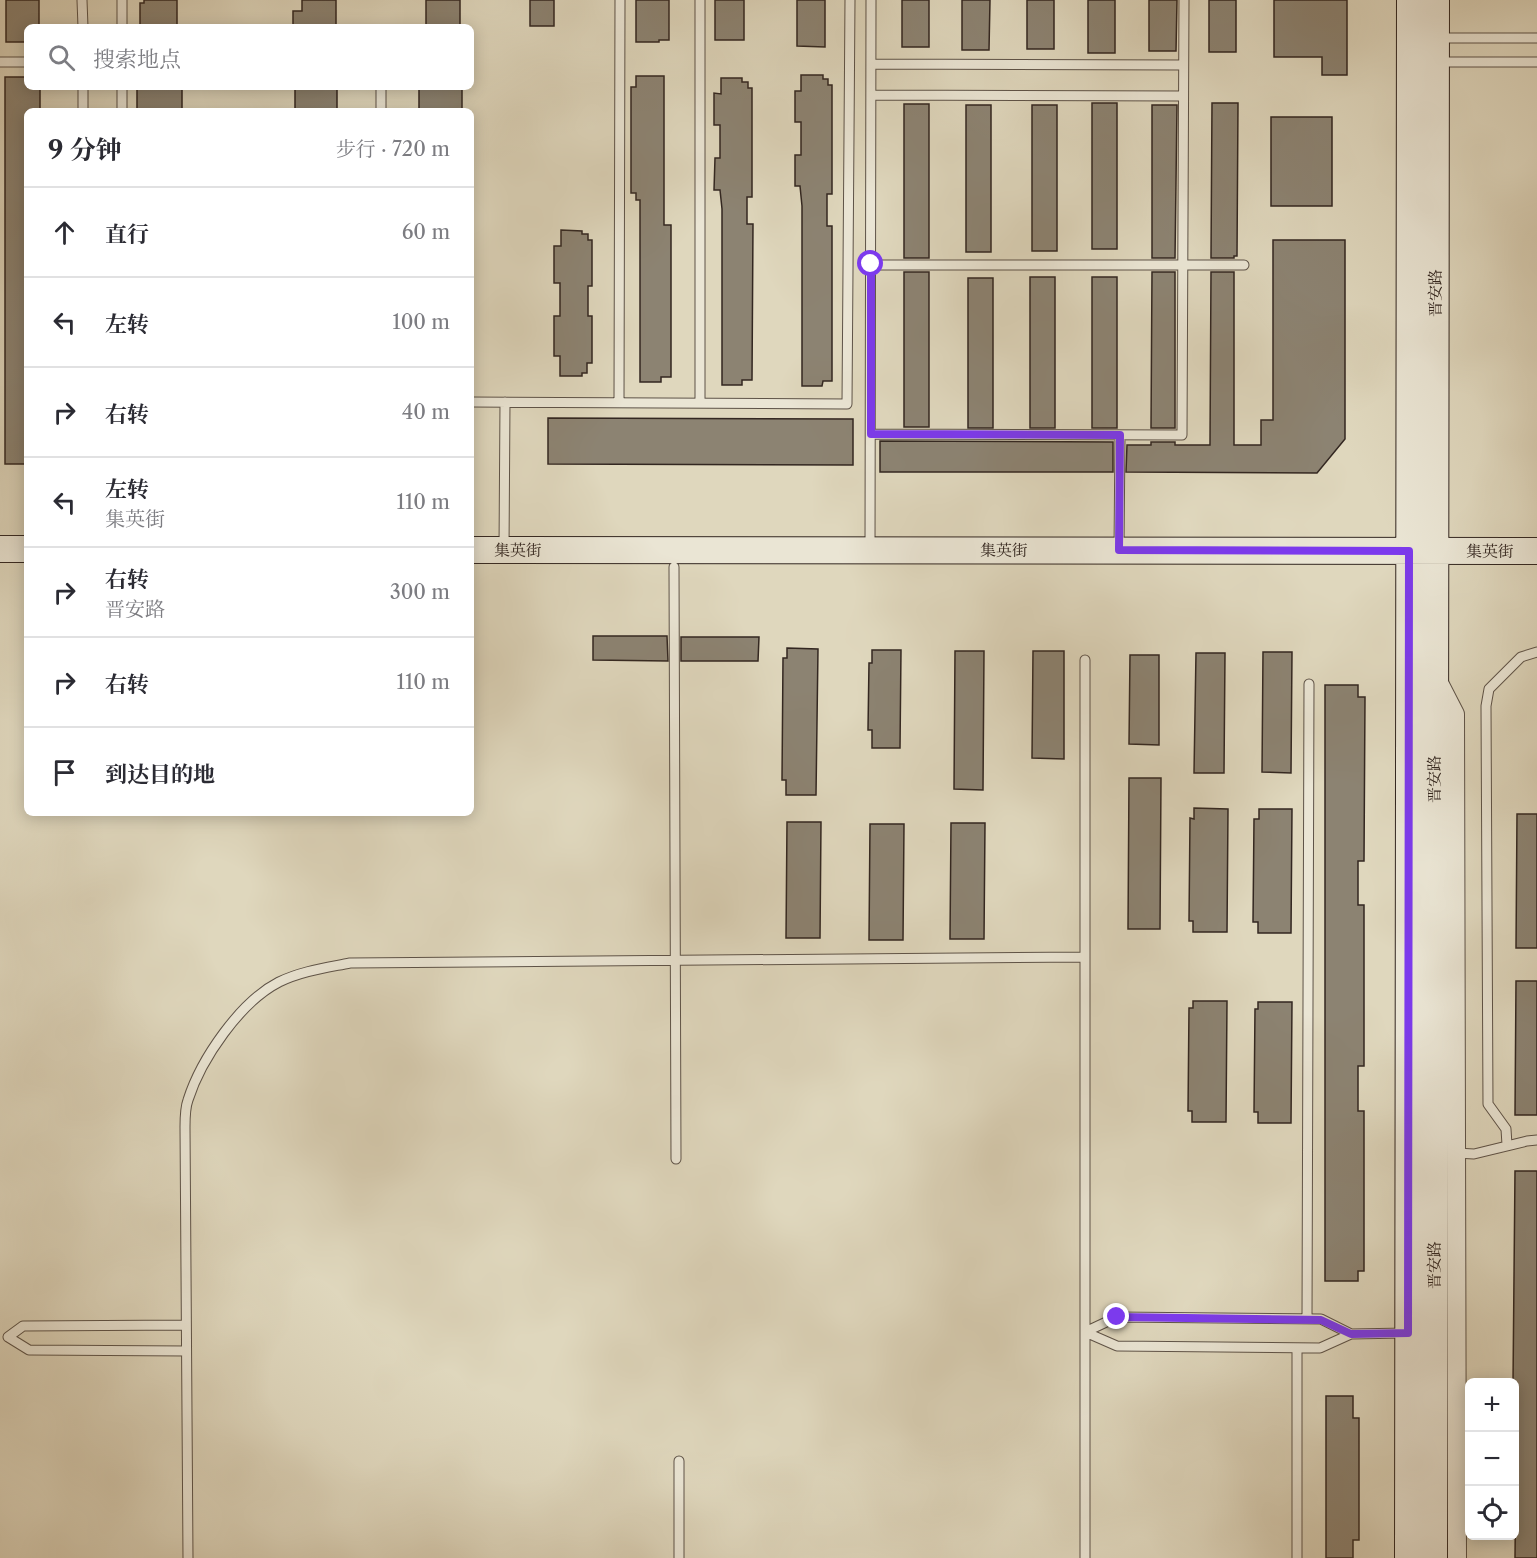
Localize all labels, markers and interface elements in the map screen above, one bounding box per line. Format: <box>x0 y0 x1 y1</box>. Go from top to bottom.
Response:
search box <box>24 24 474 90</box>
icon: search <box>45 41 78 74</box>
text: 搜索地点 <box>93 46 181 73</box>
text: 9 分钟 <box>48 134 122 166</box>
text: 步行 · 720 m <box>336 137 450 161</box>
icon: ahead <box>48 216 81 249</box>
text: 60 m <box>402 220 450 244</box>
text: 直行 <box>105 221 149 248</box>
route start <box>857 250 883 276</box>
street label: 晋安路 <box>1425 269 1445 317</box>
icon: left <box>48 306 81 339</box>
text: 100 m <box>392 310 450 334</box>
text: 左转 <box>105 311 149 338</box>
icon: right <box>48 396 81 429</box>
text: 40 m <box>402 400 450 424</box>
text: 右转 <box>105 401 149 428</box>
text: 左转 <box>105 476 149 503</box>
icon: left <box>48 486 81 519</box>
text: 110 m <box>397 490 450 514</box>
text: 集英街 <box>105 507 165 531</box>
street label: 集英街 <box>494 540 542 560</box>
street label: 集英街 <box>980 540 1028 560</box>
street label: 集英街 <box>1466 541 1514 561</box>
text: 右转 <box>105 566 149 593</box>
icon: right <box>48 576 81 609</box>
text: 300 m <box>390 580 450 604</box>
text: 晋安路 <box>105 597 165 621</box>
icon: right <box>48 666 81 699</box>
text: 110 m <box>397 670 450 694</box>
text: 右转 <box>105 671 149 698</box>
street label: 晋安路 <box>1424 755 1444 803</box>
icon: arrive <box>48 756 81 789</box>
text: 到达目的地 <box>105 761 215 788</box>
street label: 晋安路 <box>1424 1241 1444 1289</box>
route end <box>1103 1303 1129 1329</box>
map controls <box>1465 1378 1519 1540</box>
button: + <box>1465 1378 1519 1432</box>
button: − <box>1465 1432 1519 1486</box>
button: locate <box>1465 1486 1519 1540</box>

